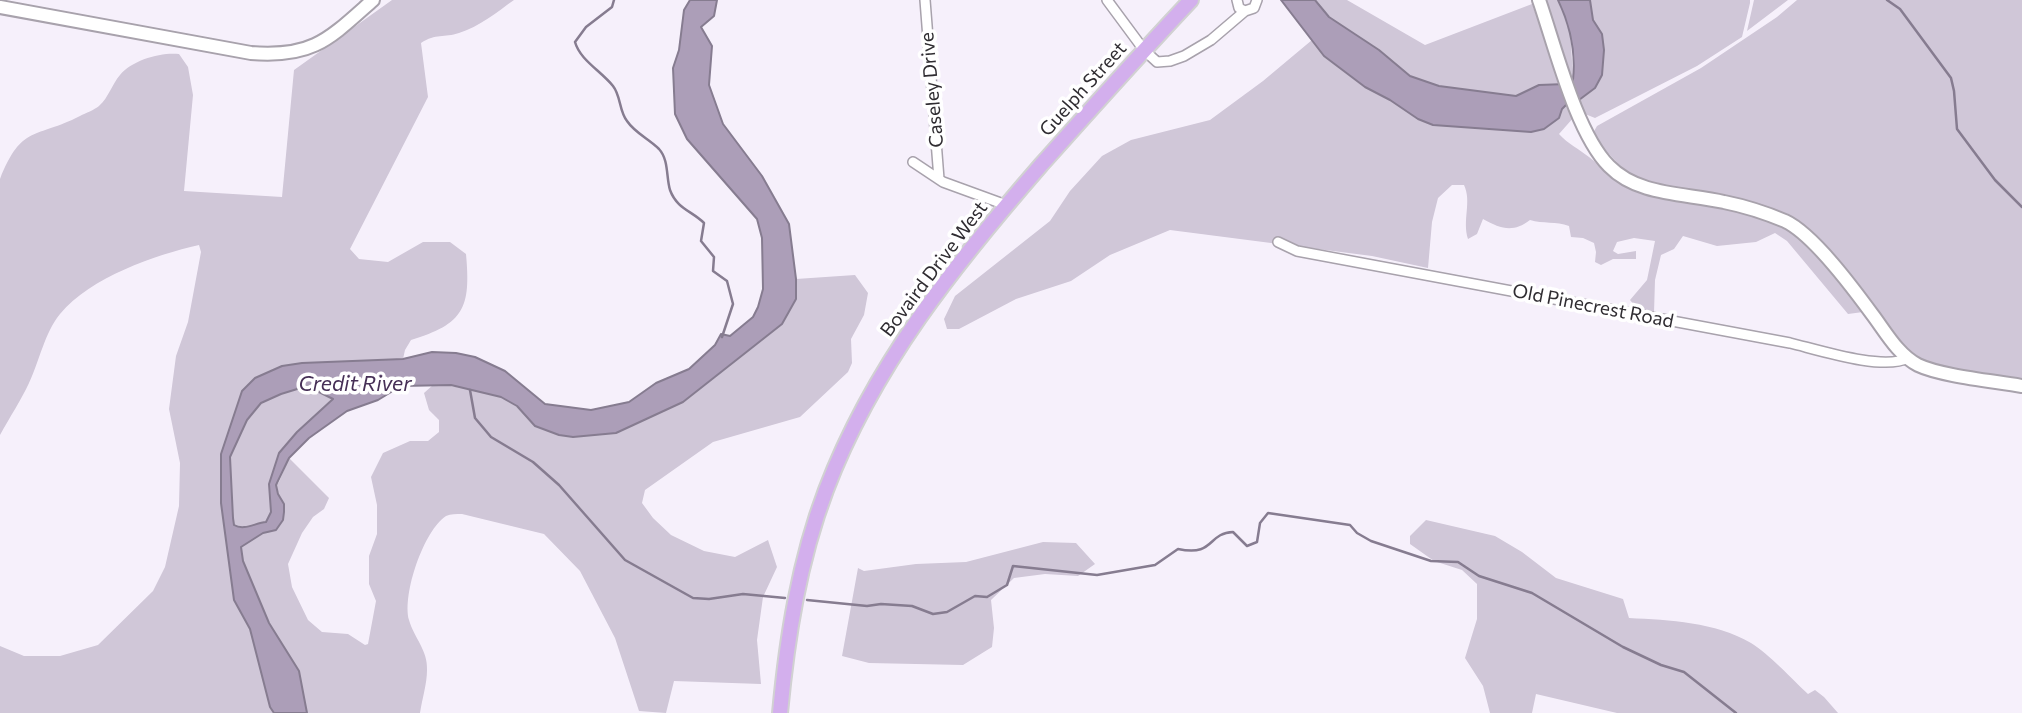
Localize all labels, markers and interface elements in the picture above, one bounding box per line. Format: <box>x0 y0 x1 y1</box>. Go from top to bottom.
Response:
street label: Caseley Drive <box>916 31 948 149</box>
street label: Guelph Street <box>1035 37 1131 141</box>
street label: Bovaird Drive West <box>876 197 992 341</box>
street label: Old Pinecrest Road <box>1510 279 1676 333</box>
water label: Credit River <box>298 371 412 397</box>

